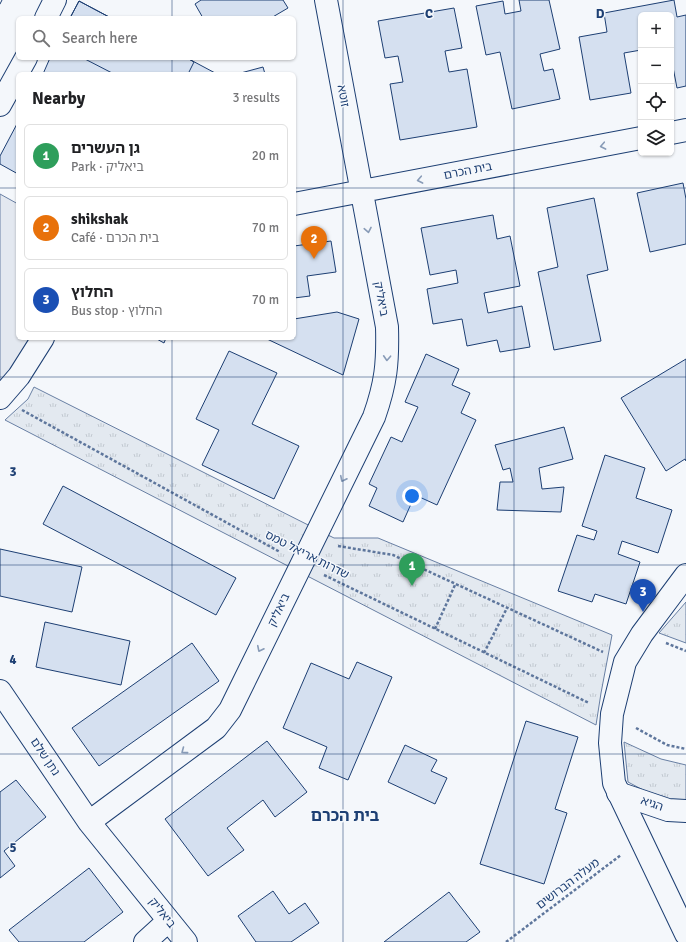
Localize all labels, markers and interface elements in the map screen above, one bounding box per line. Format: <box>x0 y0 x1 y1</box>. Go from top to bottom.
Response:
text: C <box>425 6 433 22</box>
text: D <box>596 6 605 22</box>
map controls <box>638 12 674 156</box>
button: + <box>638 12 674 48</box>
search box <box>16 16 296 60</box>
icon: search <box>30 27 52 49</box>
text: Search here <box>62 29 138 47</box>
button: − <box>638 48 674 84</box>
street label: זוטא <box>334 84 352 108</box>
button: locate <box>638 84 674 120</box>
text: Nearby <box>32 88 85 109</box>
text: 3 results <box>232 90 280 106</box>
button: layers <box>638 120 674 156</box>
text: גן העשרים <box>71 139 140 157</box>
one-way arrow <box>600 141 606 149</box>
text: 1 <box>42 148 50 164</box>
text: 20 m <box>252 148 279 164</box>
text: Park · ביאליק <box>71 159 144 175</box>
street label: בית הכרם <box>442 159 494 183</box>
one-way arrow <box>417 176 423 184</box>
text: shikshak <box>71 210 128 228</box>
text: 2 <box>42 220 50 236</box>
text: 70 m <box>252 220 279 236</box>
pin: 2 <box>301 226 327 259</box>
one-way arrow <box>363 227 372 233</box>
text: Café · בית הכרם <box>71 230 159 246</box>
street label: ביאליק <box>370 280 392 318</box>
text: החלוץ <box>71 283 113 301</box>
text: 3 <box>42 292 50 308</box>
text: 70 m <box>252 292 279 308</box>
text: Bus stop · החלוץ <box>71 303 162 319</box>
one-way arrow <box>383 355 392 361</box>
text: 3 <box>9 464 17 480</box>
one-way arrow <box>340 475 348 482</box>
your location <box>402 486 422 506</box>
street label: שדרות אריאל טמס <box>262 527 352 583</box>
pin: 1 <box>399 553 425 586</box>
pin: 3 <box>630 579 656 612</box>
street label: ביאליק <box>265 591 294 629</box>
one-way arrow <box>257 645 265 652</box>
text: 4 <box>9 652 17 668</box>
street label: נתן שלם <box>27 735 63 779</box>
one-way arrow <box>182 747 189 754</box>
street label: הגיא <box>639 793 665 815</box>
district label: בית הכרם <box>311 806 380 826</box>
text: 5 <box>9 840 17 856</box>
street label: מעלה הברושים <box>533 855 603 913</box>
street label: ביאליק <box>145 895 179 932</box>

